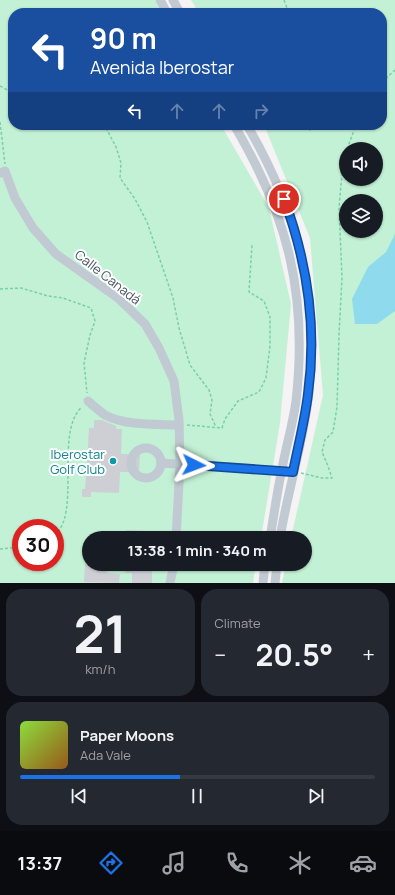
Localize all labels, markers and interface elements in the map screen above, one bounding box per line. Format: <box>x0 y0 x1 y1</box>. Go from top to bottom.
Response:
text: 90 m <box>90 19 157 57</box>
icon: left <box>24 24 76 76</box>
text: Avenida Iberostar <box>90 55 234 79</box>
icon: left <box>124 100 146 122</box>
icon: ahead <box>166 100 188 122</box>
icon: ahead <box>208 100 230 122</box>
icon: right <box>250 100 272 122</box>
map controls <box>339 142 383 238</box>
button: sound <box>339 142 383 186</box>
pin <box>267 182 301 216</box>
icon: arrive <box>273 188 295 210</box>
button: layers <box>339 194 383 238</box>
street label: Calle Canadá <box>71 246 145 308</box>
position arrow <box>173 444 215 486</box>
place label: Iberostar Golf Club <box>50 445 105 478</box>
marker: Iberostar Golf Club <box>108 456 118 466</box>
speed limit sign: 30 <box>12 519 64 571</box>
text: 13:38 · 1 min · 340 m <box>127 540 267 561</box>
text: 21 <box>73 598 127 669</box>
text: Climate <box>215 614 261 632</box>
text: 20.5° <box>255 634 333 675</box>
text: − <box>215 640 226 670</box>
text: + <box>362 640 375 670</box>
text: km/h <box>85 660 115 678</box>
text: Paper Moons <box>80 725 174 746</box>
text: Ada Vale <box>80 746 131 764</box>
icon: previous <box>68 785 90 807</box>
icon: pause <box>186 785 208 807</box>
icon: next <box>305 785 327 807</box>
icon: directions <box>97 849 125 877</box>
icon: music <box>160 849 188 877</box>
icon: phone <box>223 849 251 877</box>
icon: climate <box>286 849 314 877</box>
icon: car <box>349 849 377 877</box>
text: 13:37 <box>18 851 62 875</box>

